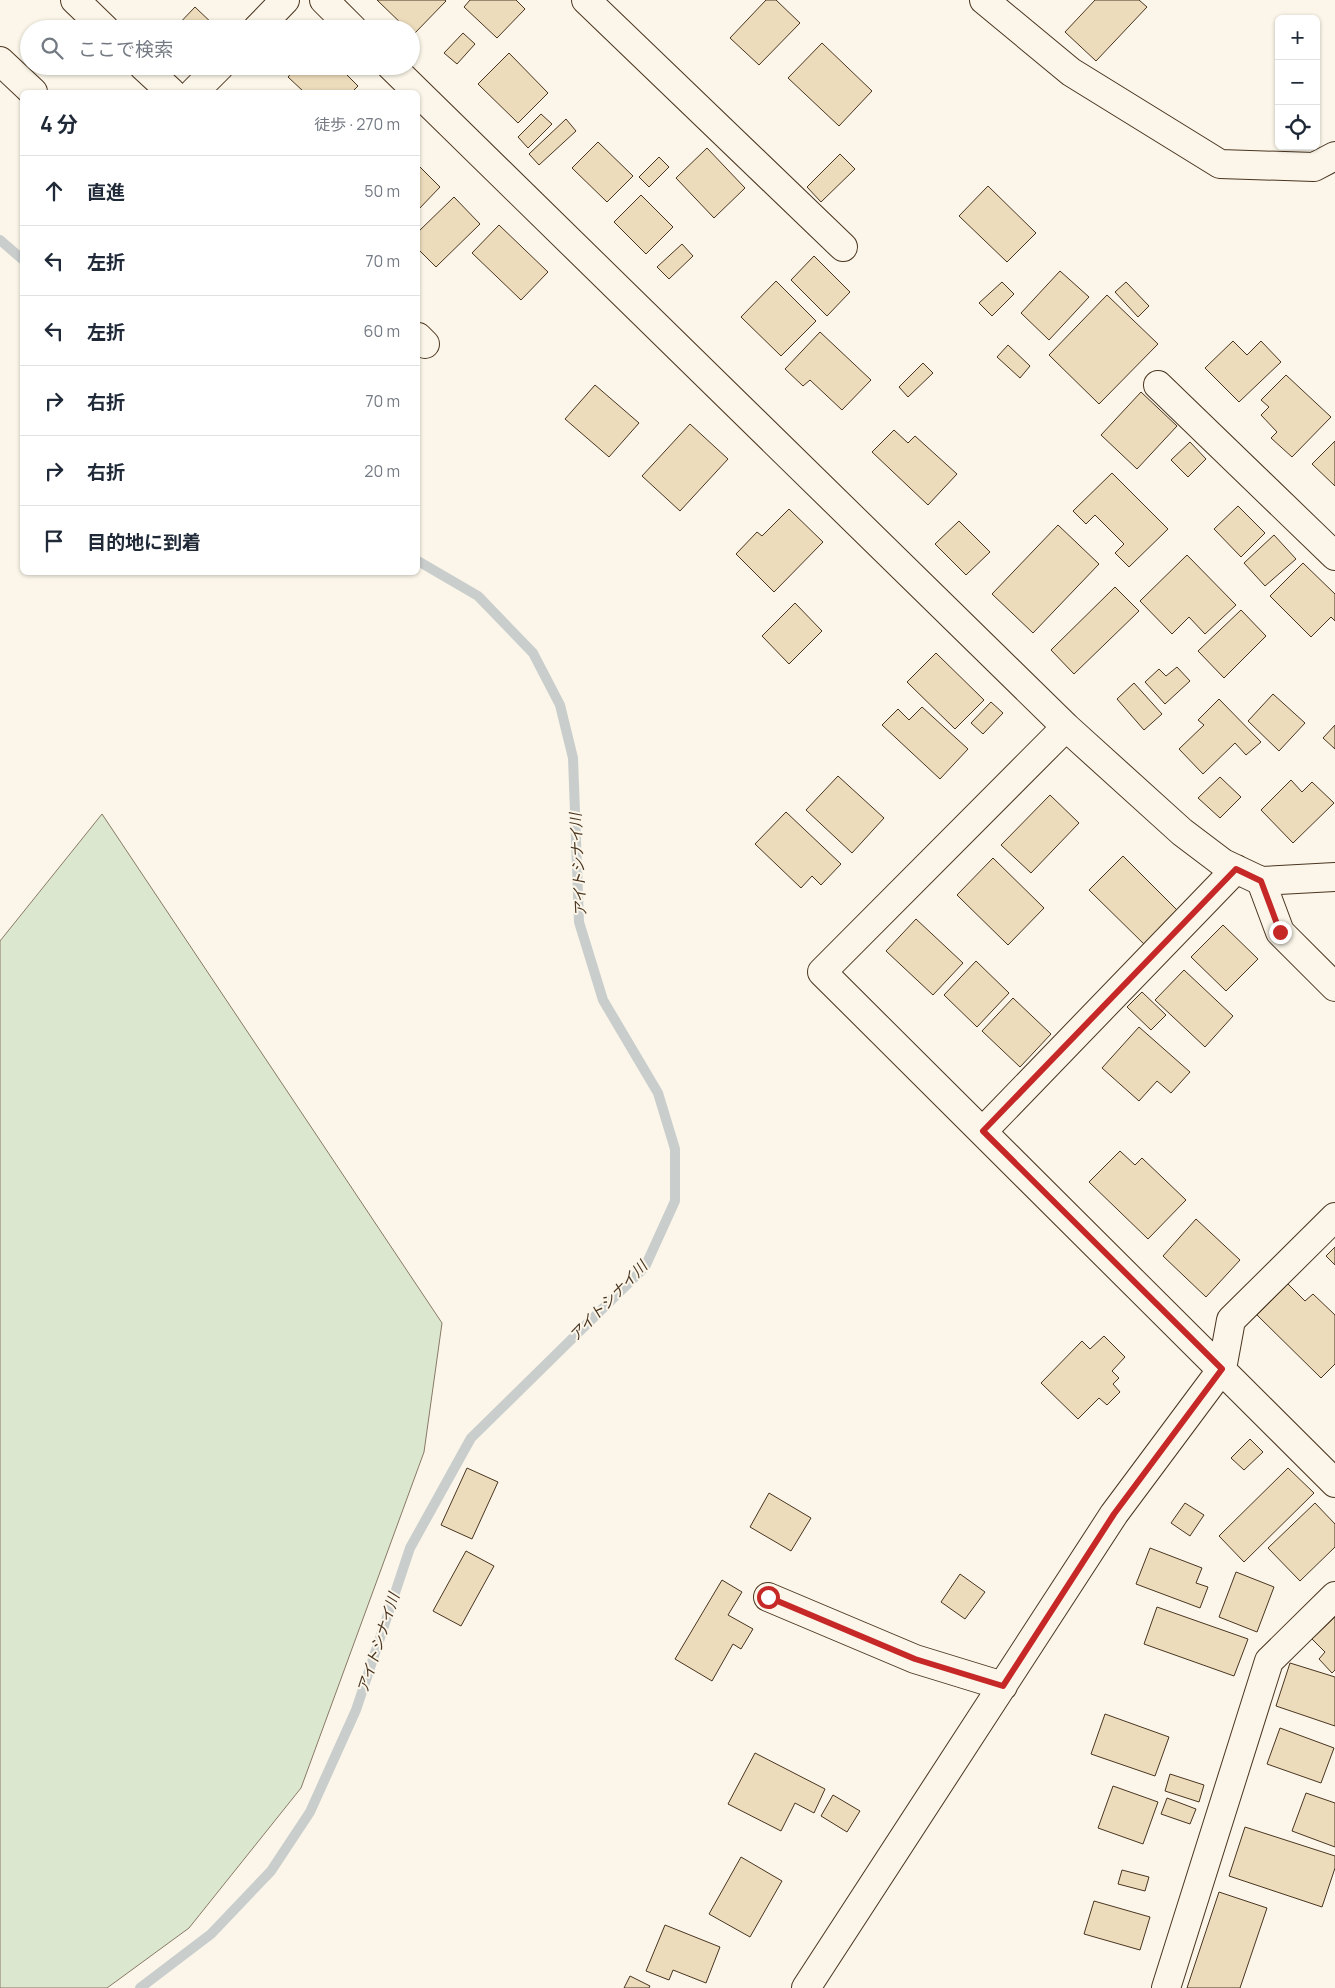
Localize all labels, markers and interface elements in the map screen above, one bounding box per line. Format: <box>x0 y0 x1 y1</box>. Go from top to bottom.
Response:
map controls <box>1275 15 1320 150</box>
button: + <box>1275 15 1320 60</box>
search box <box>20 20 420 75</box>
icon: search <box>38 34 66 62</box>
text: ここで検索 <box>78 36 173 62</box>
button: − <box>1275 60 1320 105</box>
button: locate <box>1275 105 1320 150</box>
text: 4 分 <box>40 110 78 138</box>
text: 徒歩 · 270 m <box>314 113 400 135</box>
icon: ahead <box>40 177 68 205</box>
text: 直進 <box>87 179 125 205</box>
text: 50 m <box>364 180 400 202</box>
icon: left <box>40 247 68 275</box>
text: 左折 <box>87 249 125 275</box>
text: 70 m <box>365 250 400 272</box>
icon: left <box>40 317 68 345</box>
text: 左折 <box>87 319 125 345</box>
text: 60 m <box>364 320 400 342</box>
icon: right <box>40 387 68 415</box>
text: 右折 <box>87 389 125 415</box>
text: 70 m <box>365 390 400 412</box>
icon: right <box>40 457 68 485</box>
text: 右折 <box>87 459 125 485</box>
text: 20 m <box>364 460 400 482</box>
icon: arrive <box>40 527 68 555</box>
text: 目的地に到着 <box>87 529 201 555</box>
water label: アイトシナイ川 <box>565 810 591 918</box>
route end <box>1269 921 1292 944</box>
water label: アイトシナイ川 <box>564 1255 653 1346</box>
route start <box>757 1586 780 1609</box>
water label: アイトシナイ川 <box>352 1588 405 1696</box>

